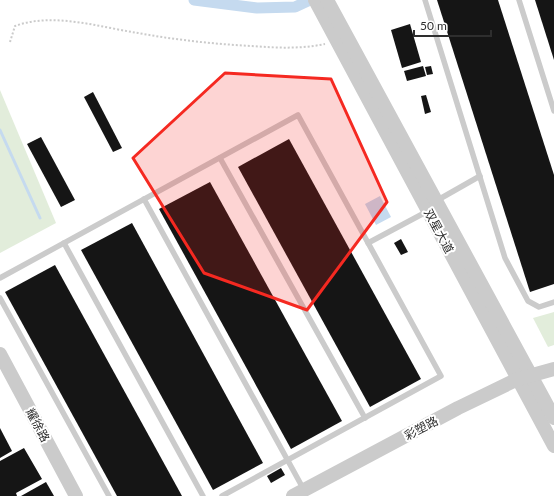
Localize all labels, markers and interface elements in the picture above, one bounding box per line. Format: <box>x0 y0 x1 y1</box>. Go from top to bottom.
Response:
scale bar <box>414 12 491 38</box>
text: 50 m <box>420 18 447 33</box>
street label: 双星大道 <box>421 206 457 256</box>
street label: 耀徐路 <box>23 406 53 444</box>
street label: 彩塑路 <box>402 413 440 443</box>

